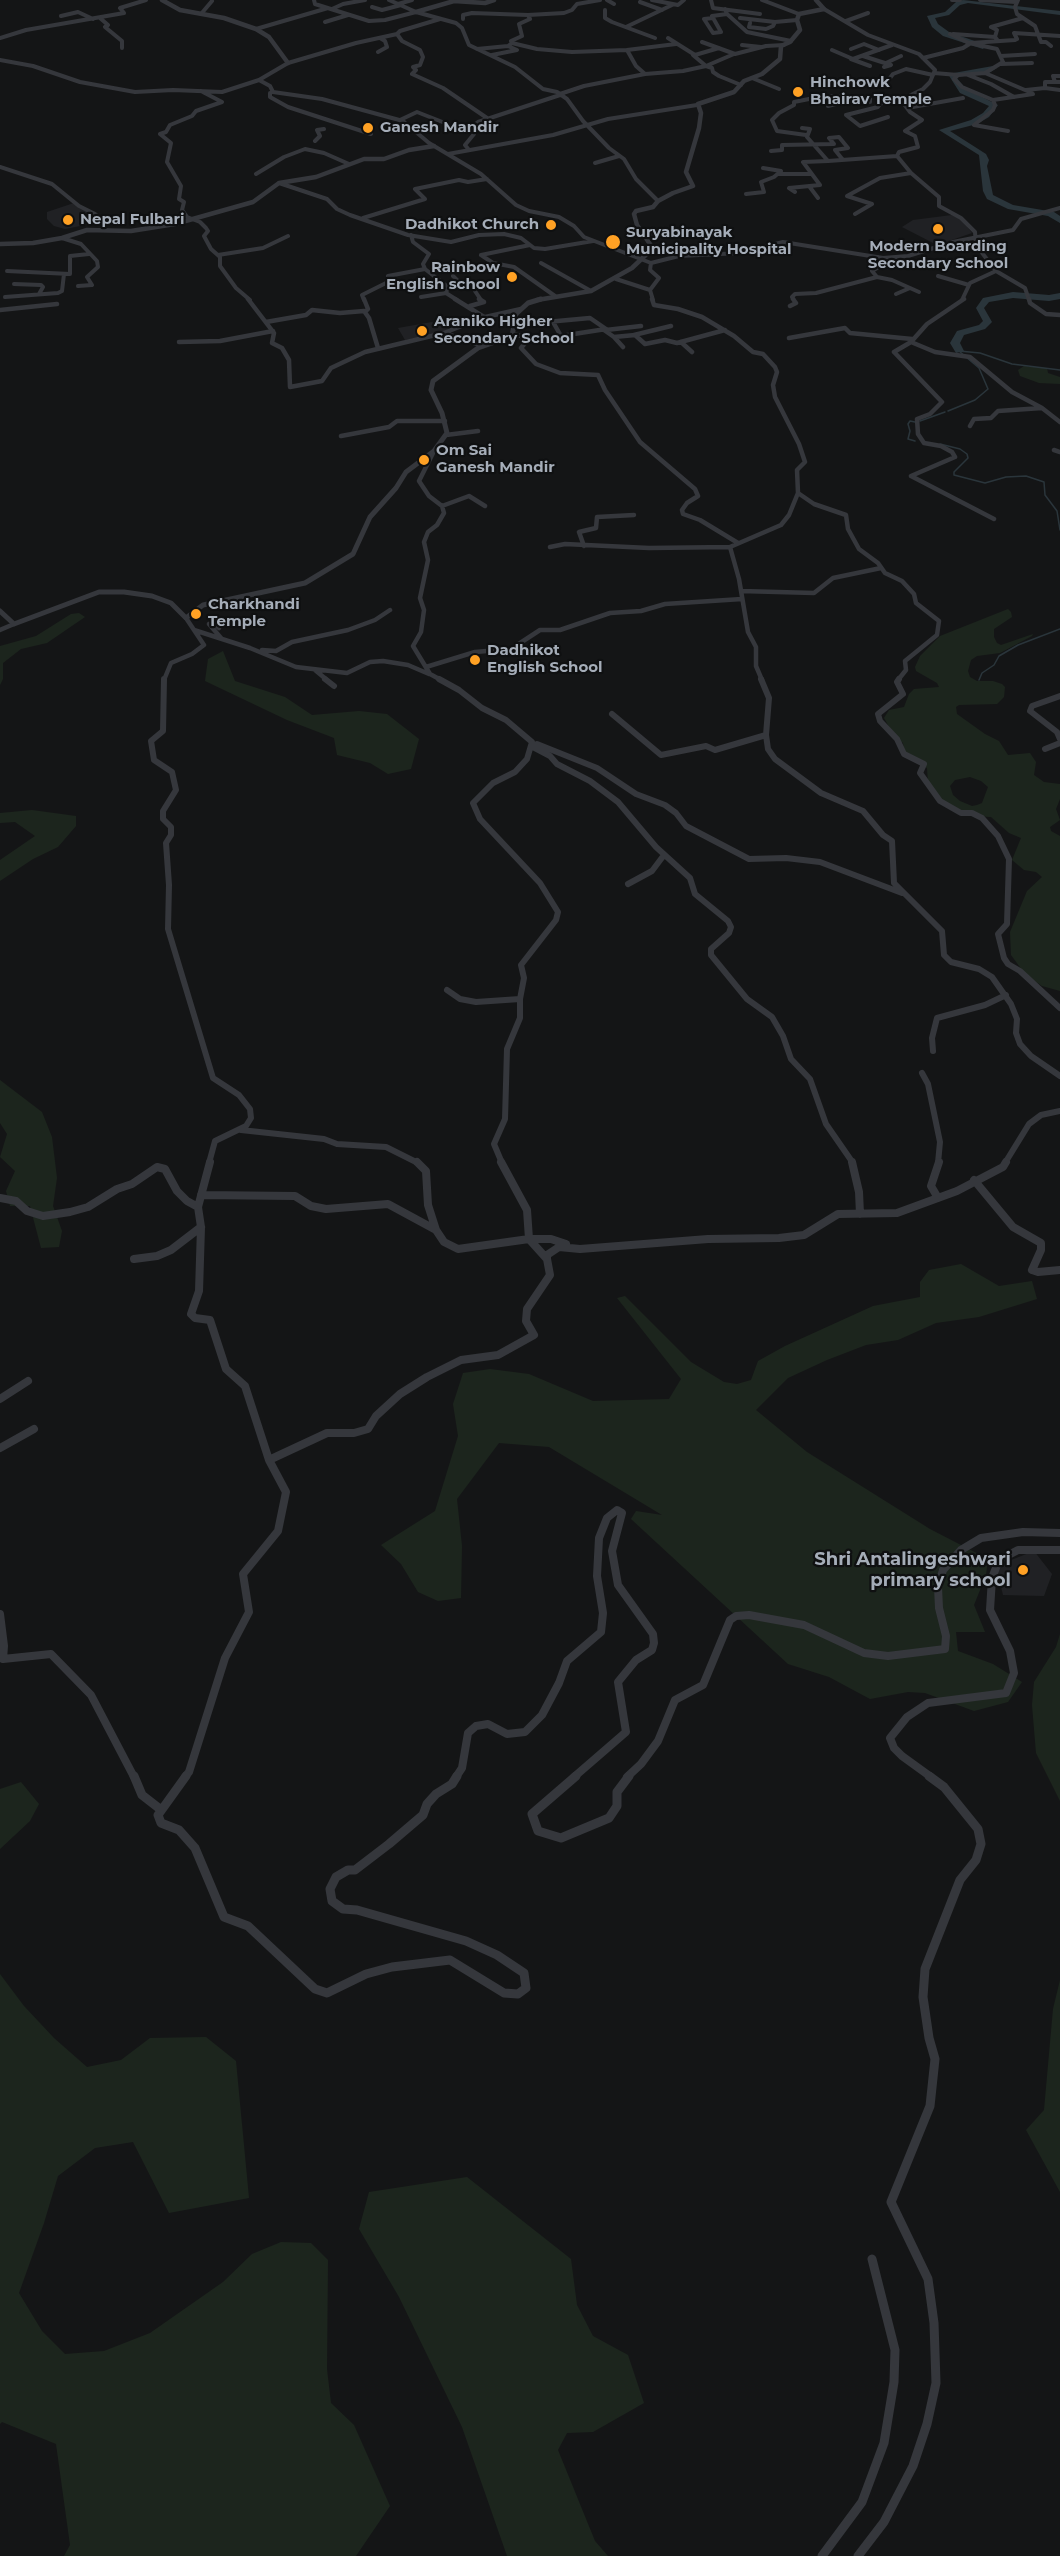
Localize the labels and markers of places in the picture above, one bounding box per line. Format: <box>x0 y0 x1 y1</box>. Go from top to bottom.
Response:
place label: Hinchowk Bhairav Temple <box>810 74 932 109</box>
marker: Hinchowk Bhairav Temple <box>791 85 805 99</box>
place label: Ganesh Mandir <box>380 119 499 137</box>
marker: Ganesh Mandir <box>361 121 375 135</box>
place label: Nepal Fulbari <box>80 211 184 229</box>
marker: Nepal Fulbari <box>61 213 75 227</box>
place label: Dadhikot Church <box>405 216 539 234</box>
marker: Dadhikot Church <box>544 218 558 232</box>
marker: Modern Boarding Secondary School <box>931 222 945 236</box>
place label: Suryabinayak Municipality Hospital <box>626 224 792 259</box>
marker: Suryabinayak Municipality Hospital <box>604 233 622 251</box>
place label: Modern Boarding Secondary School <box>868 238 1008 273</box>
place label: Rainbow English school <box>386 259 500 294</box>
marker: Rainbow English school <box>505 270 519 284</box>
place label: Araniko Higher Secondary School <box>434 313 574 348</box>
marker: Araniko Higher Secondary School <box>415 324 429 338</box>
place label: Om Sai Ganesh Mandir <box>436 442 555 477</box>
marker: Om Sai Ganesh Mandir <box>417 453 431 467</box>
place label: Charkhandi Temple <box>208 596 300 631</box>
marker: Charkhandi Temple <box>189 607 203 621</box>
place label: Dadhikot English School <box>487 642 603 677</box>
marker: Dadhikot English School <box>468 653 482 667</box>
place label: Shri Antalingeshwari primary school <box>814 1549 1011 1592</box>
marker: Shri Antalingeshwari primary school <box>1016 1563 1030 1577</box>

